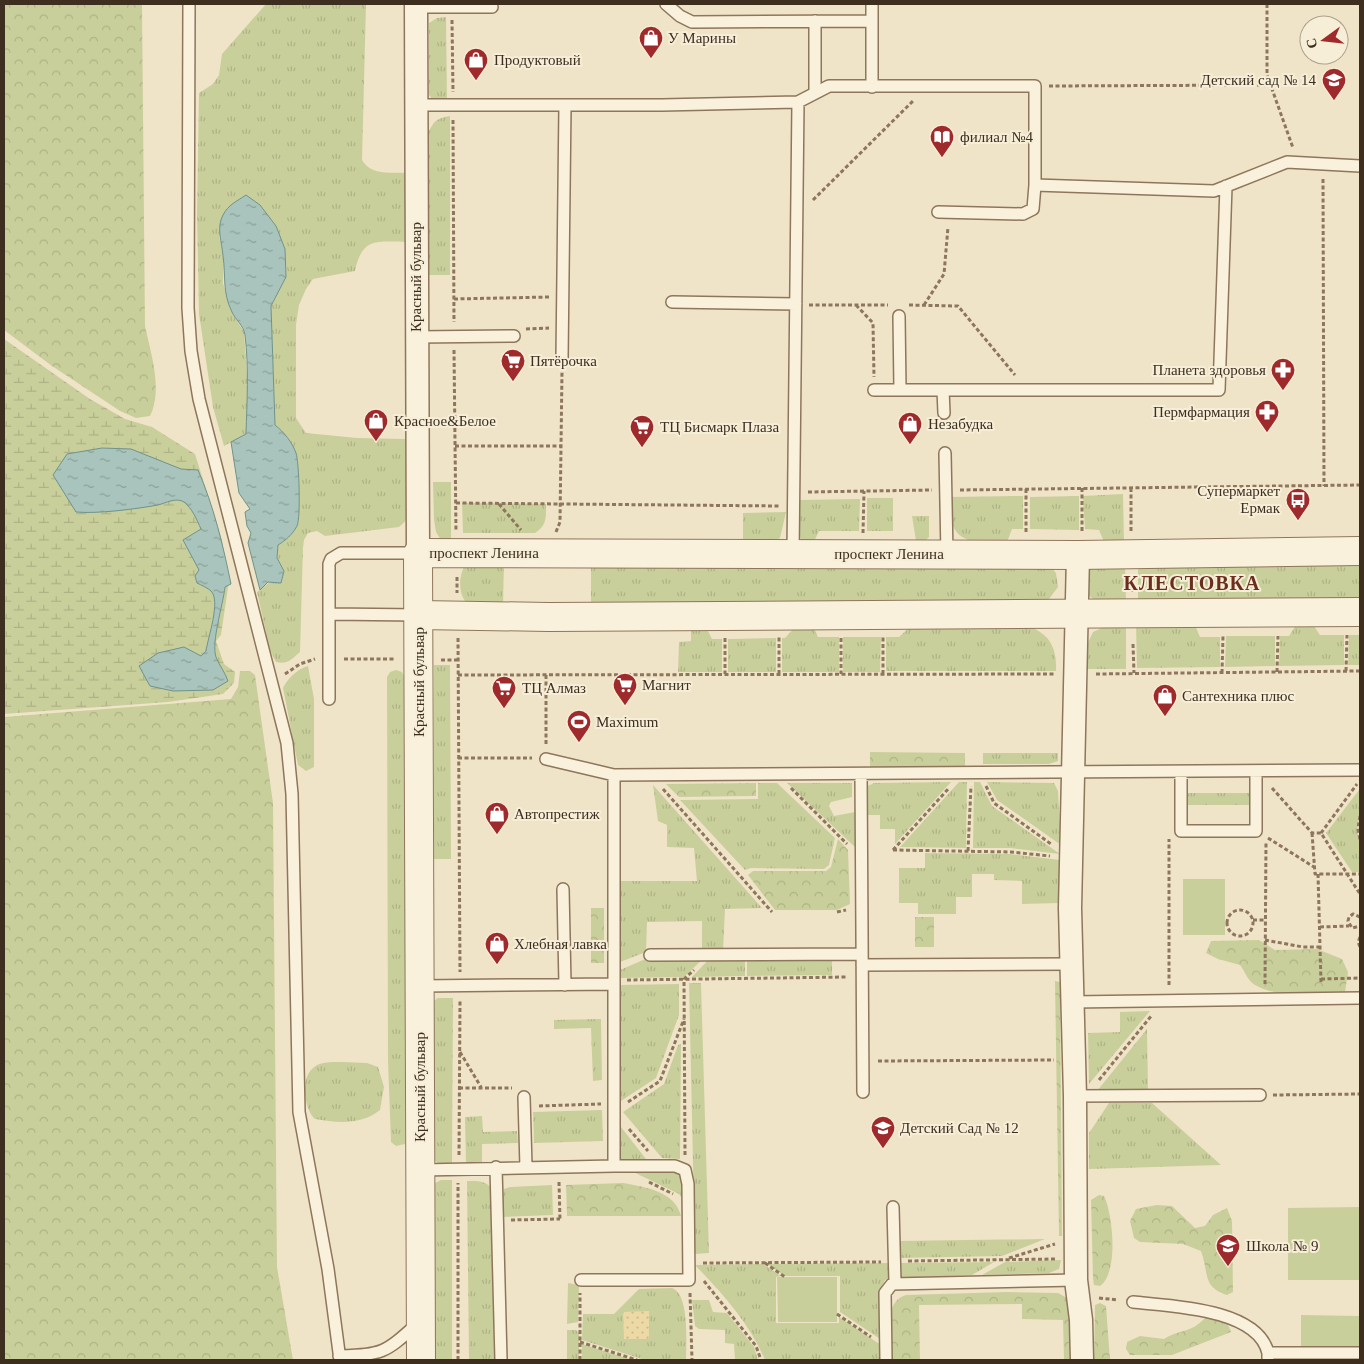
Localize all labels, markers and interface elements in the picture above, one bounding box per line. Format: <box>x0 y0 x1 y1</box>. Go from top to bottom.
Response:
north arrow <box>1299 15 1349 65</box>
shop icon: У Марины <box>638 25 664 59</box>
place label: У Марины <box>668 30 736 46</box>
text: С <box>1303 36 1320 50</box>
shop icon: Продуктовый <box>463 47 489 81</box>
place label: Продуктовый <box>494 52 581 68</box>
school or university icon: Детский сад № 14 <box>1321 67 1347 101</box>
place label: Детский сад № 14 <box>1200 72 1316 88</box>
library icon: филиал №4 <box>929 124 955 158</box>
place label: филиал №4 <box>960 129 1034 145</box>
street label: Красный бульвар <box>408 222 424 332</box>
supermarket icon: Пятёрочка <box>500 348 526 382</box>
place label: Пятёрочка <box>530 353 597 369</box>
pharmacy icon: Планета здоровья <box>1270 357 1296 391</box>
place label: Планета здоровья <box>1153 362 1266 378</box>
pharmacy icon: Пермфармация <box>1254 399 1280 433</box>
place label: Пермфармация <box>1153 404 1250 420</box>
shop icon: Красное&Белое <box>363 408 389 442</box>
shop icon: Незабудка <box>897 411 923 445</box>
place label: Красное&Белое <box>394 413 496 429</box>
supermarket icon: ТЦ Бисмарк Плаза <box>629 414 655 448</box>
place label: Незабудка <box>928 416 994 432</box>
place label: ТЦ Бисмарк Плаза <box>660 419 780 435</box>
place label: Супермаркет Ермак <box>1197 483 1281 516</box>
bus stop icon: Супермаркет Ермак <box>1285 487 1311 521</box>
street label: проспект Ленина <box>429 545 539 561</box>
street label: проспект Ленина <box>834 546 944 562</box>
district label: КЛЕСТОВКА <box>1123 572 1261 594</box>
street label: Красный бульвар <box>411 627 427 737</box>
supermarket icon: Магнит <box>612 672 638 706</box>
supermarket icon: ТЦ Алмаз <box>491 675 517 709</box>
place label: Магнит <box>642 677 691 693</box>
place label: ТЦ Алмаз <box>522 680 586 696</box>
shop icon: Сантехника плюс <box>1152 683 1178 717</box>
place label: Сантехника плюс <box>1182 688 1294 704</box>
sports icon: Maximum <box>566 709 592 743</box>
place label: Maximum <box>596 714 659 730</box>
shop icon: Автопрестиж <box>484 801 510 835</box>
place label: Автопрестиж <box>514 806 600 822</box>
shop icon: Хлебная лавка <box>484 931 510 965</box>
place label: Хлебная лавка <box>514 936 607 952</box>
street label: Красный бульвар <box>412 1032 428 1142</box>
school or university icon: Детский Сад № 12 <box>870 1115 896 1149</box>
place label: Детский Сад № 12 <box>900 1120 1019 1136</box>
school or university icon: Школа № 9 <box>1215 1233 1241 1267</box>
place label: Школа № 9 <box>1246 1238 1318 1254</box>

